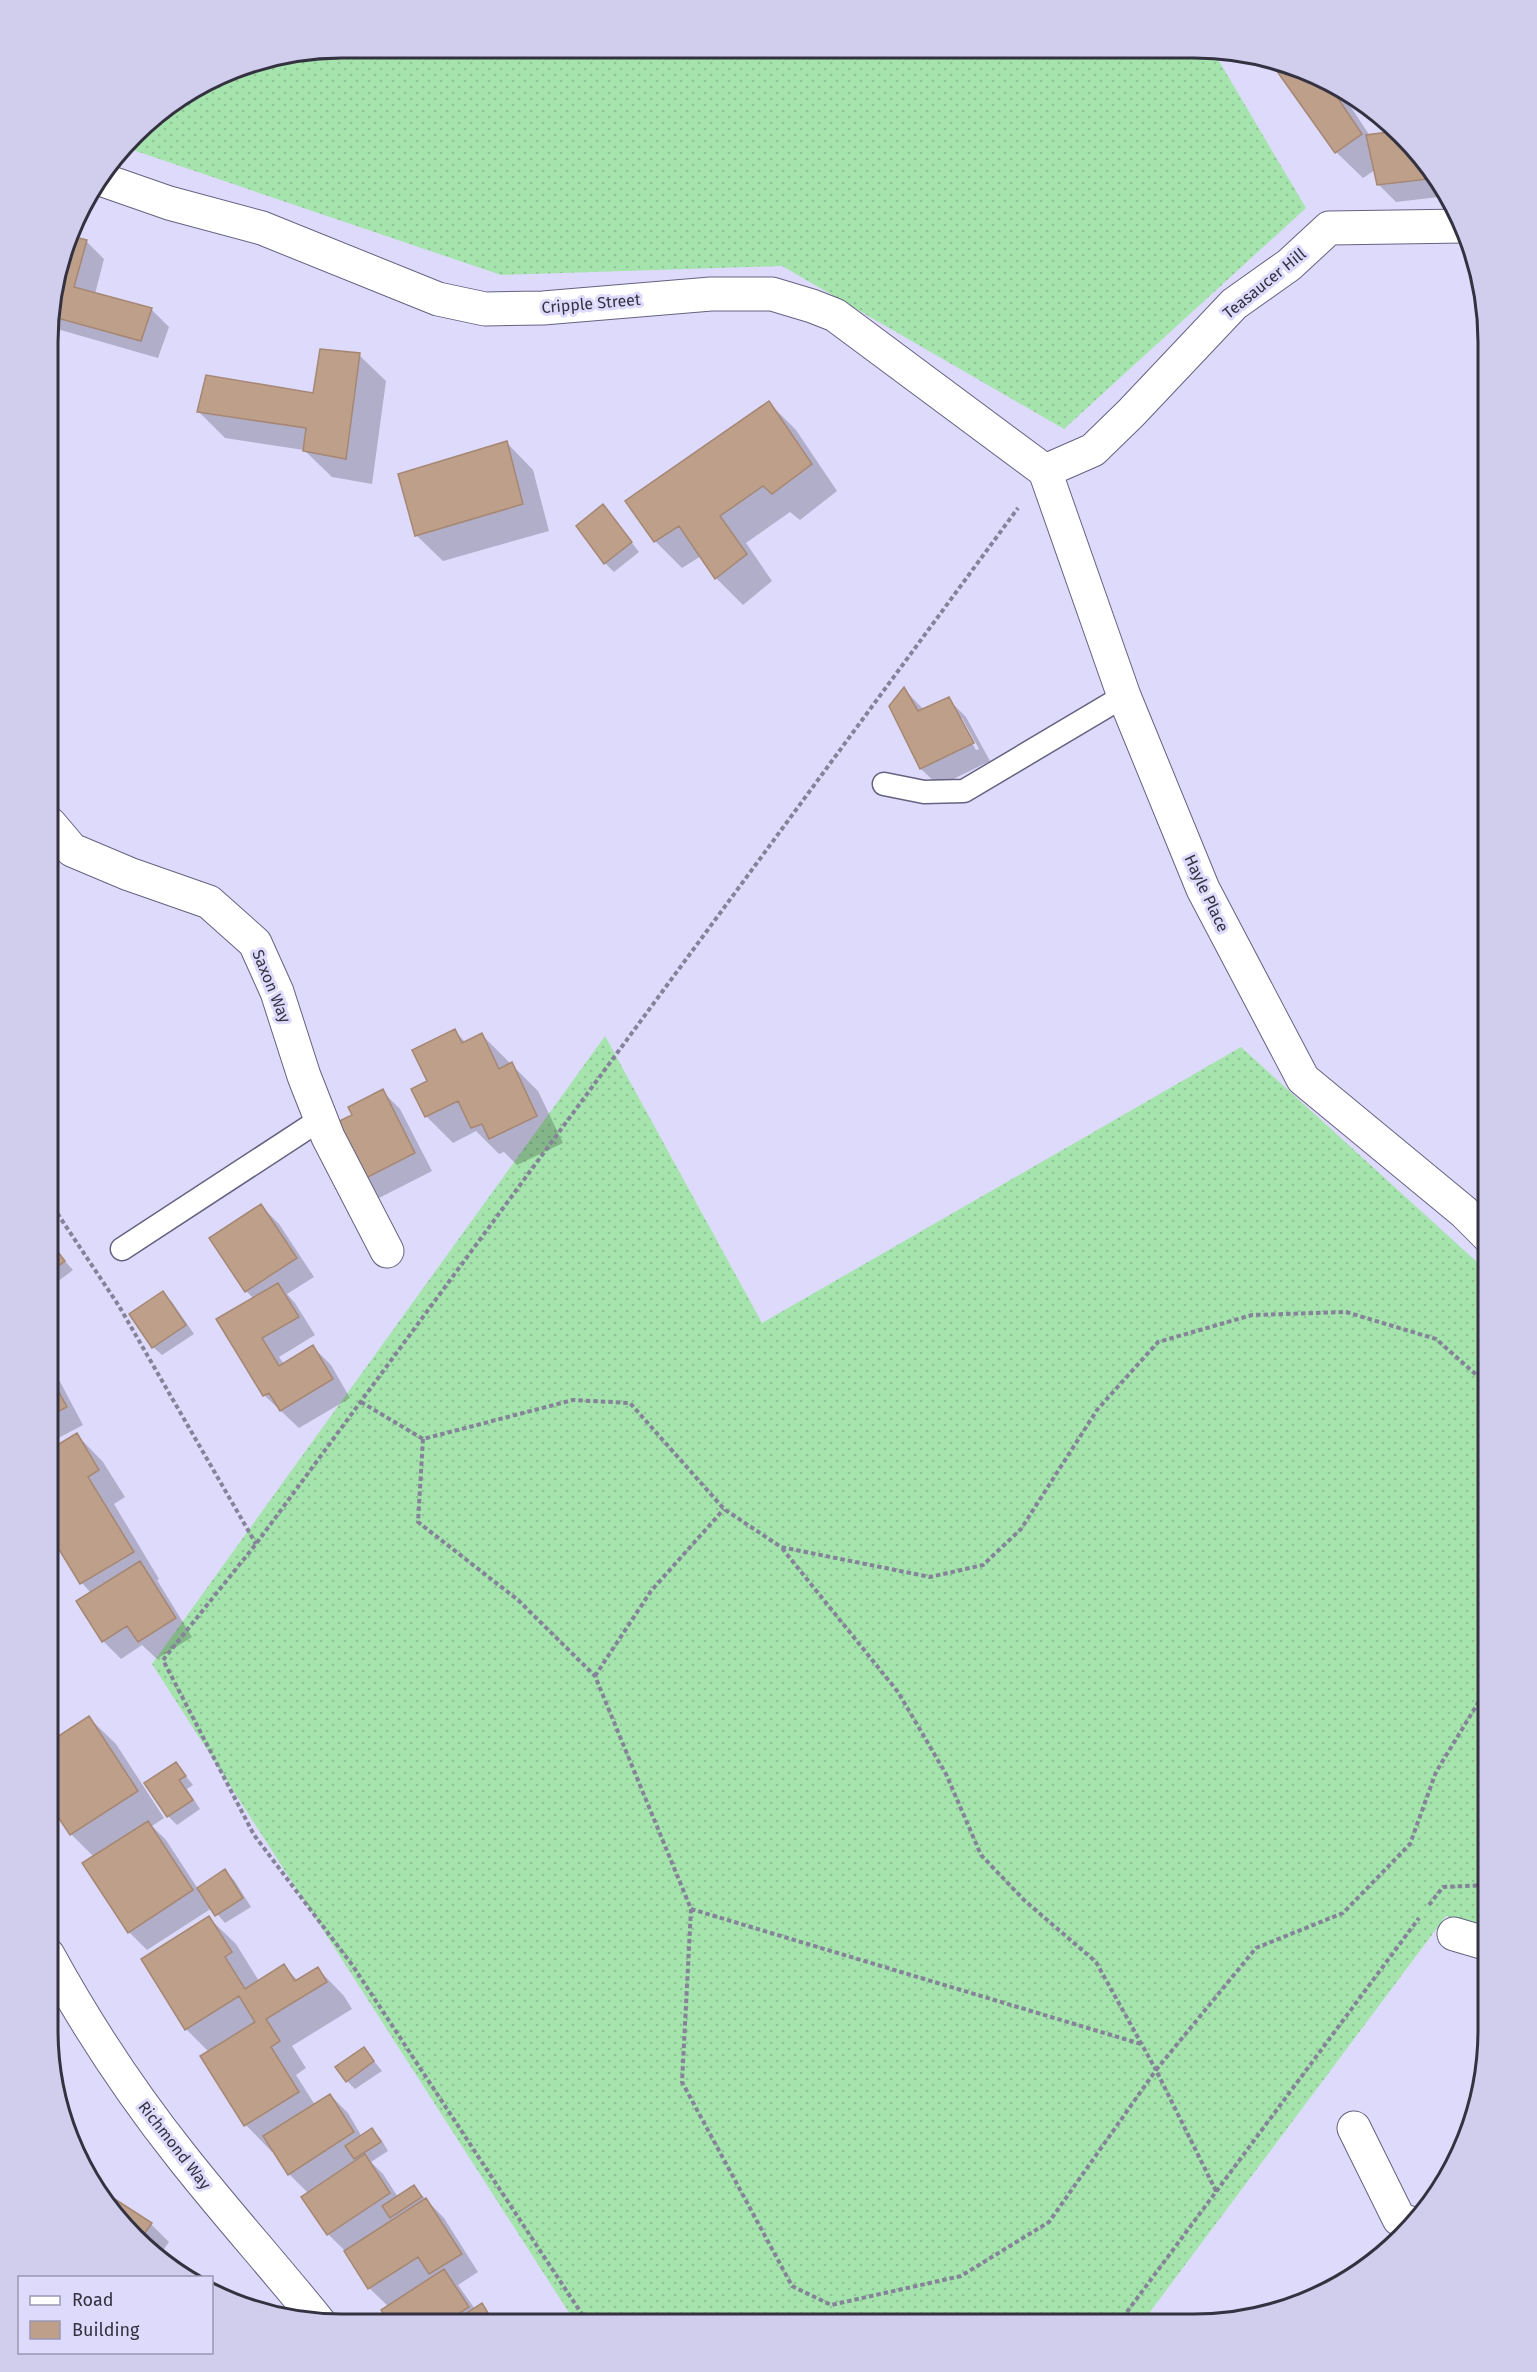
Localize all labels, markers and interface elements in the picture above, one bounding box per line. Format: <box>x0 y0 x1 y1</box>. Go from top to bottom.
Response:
street label: Teasaucer Hill <box>1219 244 1310 323</box>
street label: Cripple Street <box>541 290 642 317</box>
street label: Hayle Place <box>1180 851 1233 935</box>
street label: Saxon Way <box>248 947 295 1026</box>
street label: Richmond Way <box>134 2097 215 2193</box>
legend <box>18 2276 213 2354</box>
text: Road <box>72 2289 114 2311</box>
text: Building <box>72 2319 140 2341</box>

